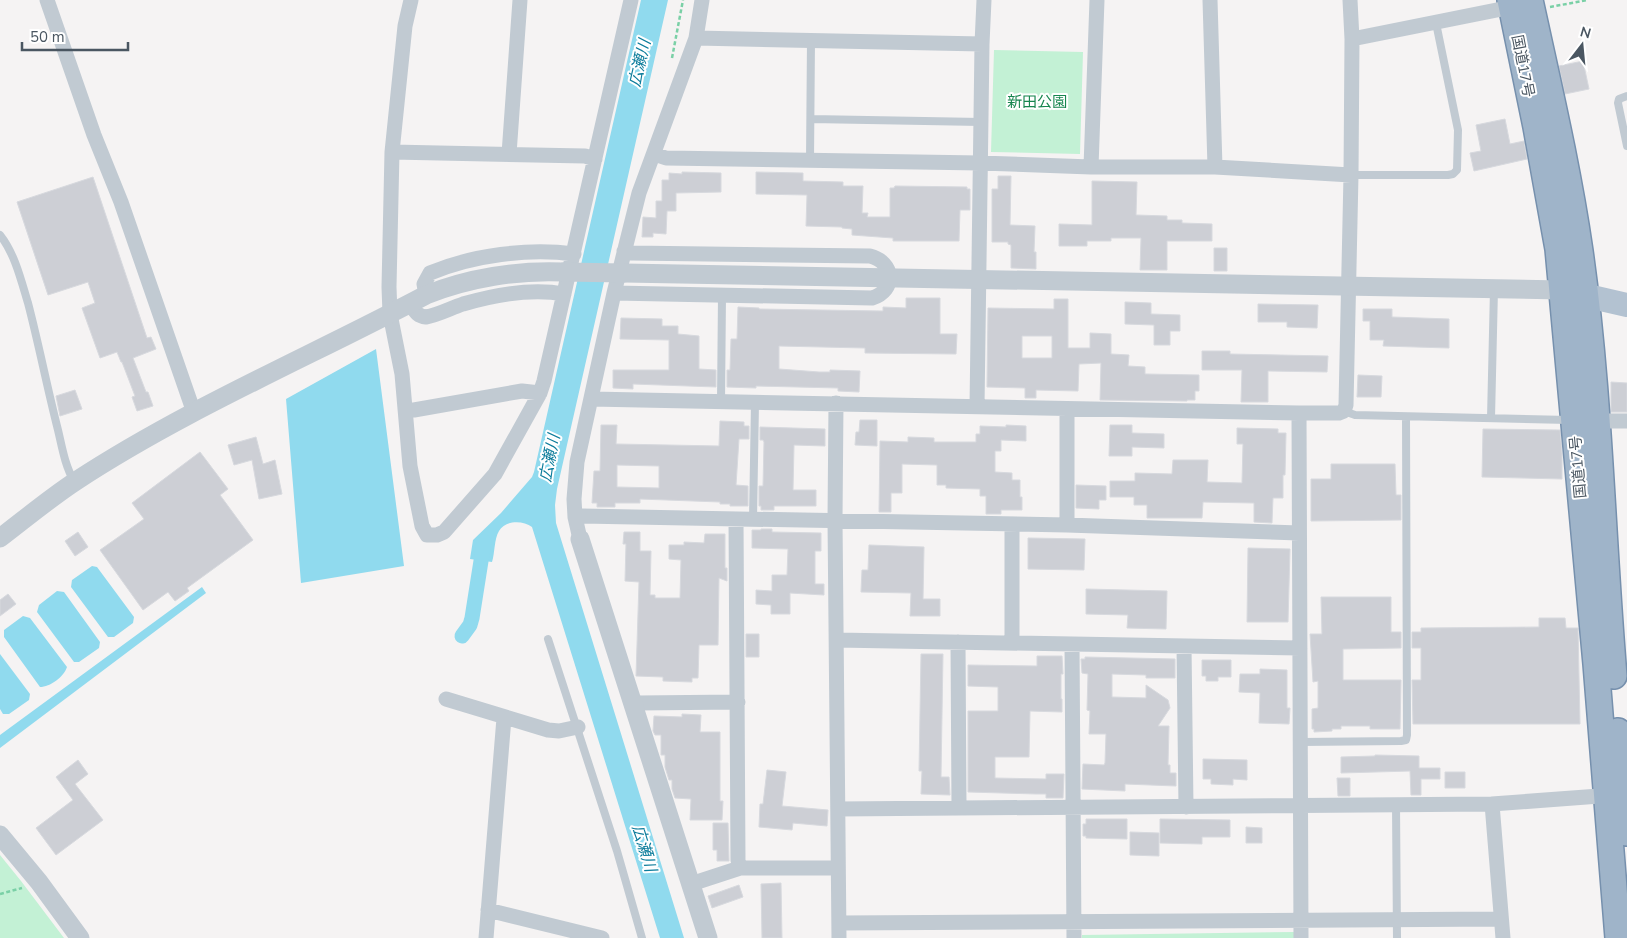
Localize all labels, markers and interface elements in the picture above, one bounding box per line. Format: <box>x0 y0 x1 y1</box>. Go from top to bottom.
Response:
scale bar <box>22 20 129 52</box>
north arrow <box>1557 20 1607 70</box>
text: N <box>1578 22 1593 44</box>
text: 50 m <box>30 27 65 47</box>
street label: 国道17号 <box>1507 33 1539 99</box>
water label: 広瀬川 <box>624 35 657 89</box>
park label: 新田公園 <box>1007 92 1067 112</box>
water label: 広瀬川 <box>535 431 566 484</box>
street label: 国道17号 <box>1565 435 1591 499</box>
water label: 広瀬川 <box>627 822 662 876</box>

